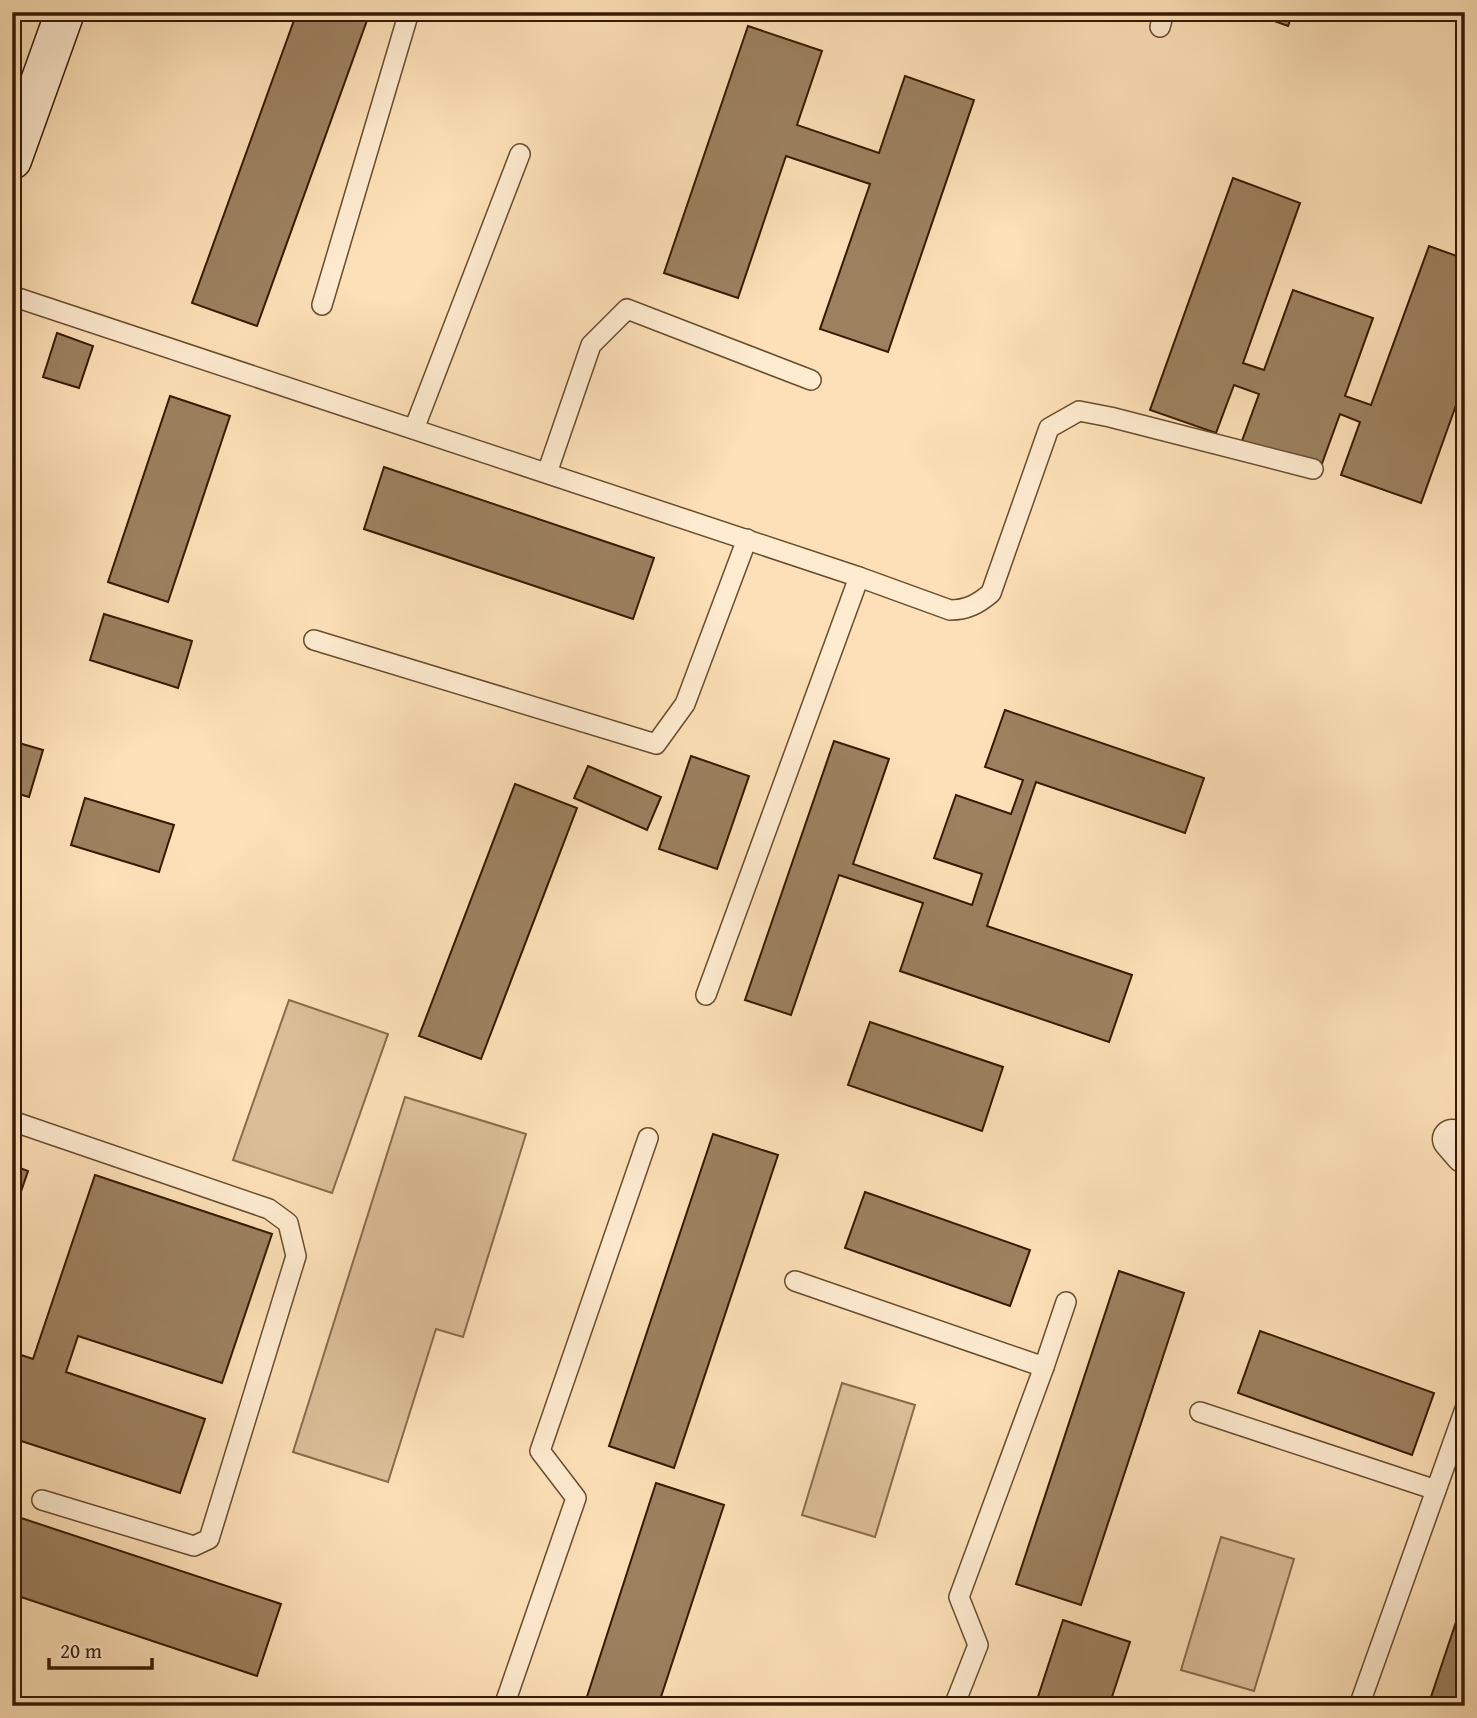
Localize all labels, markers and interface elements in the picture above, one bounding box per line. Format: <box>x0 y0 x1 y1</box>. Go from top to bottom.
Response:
scale bar <box>49 1627 152 1671</box>
text: 20 m <box>60 1635 102 1666</box>

